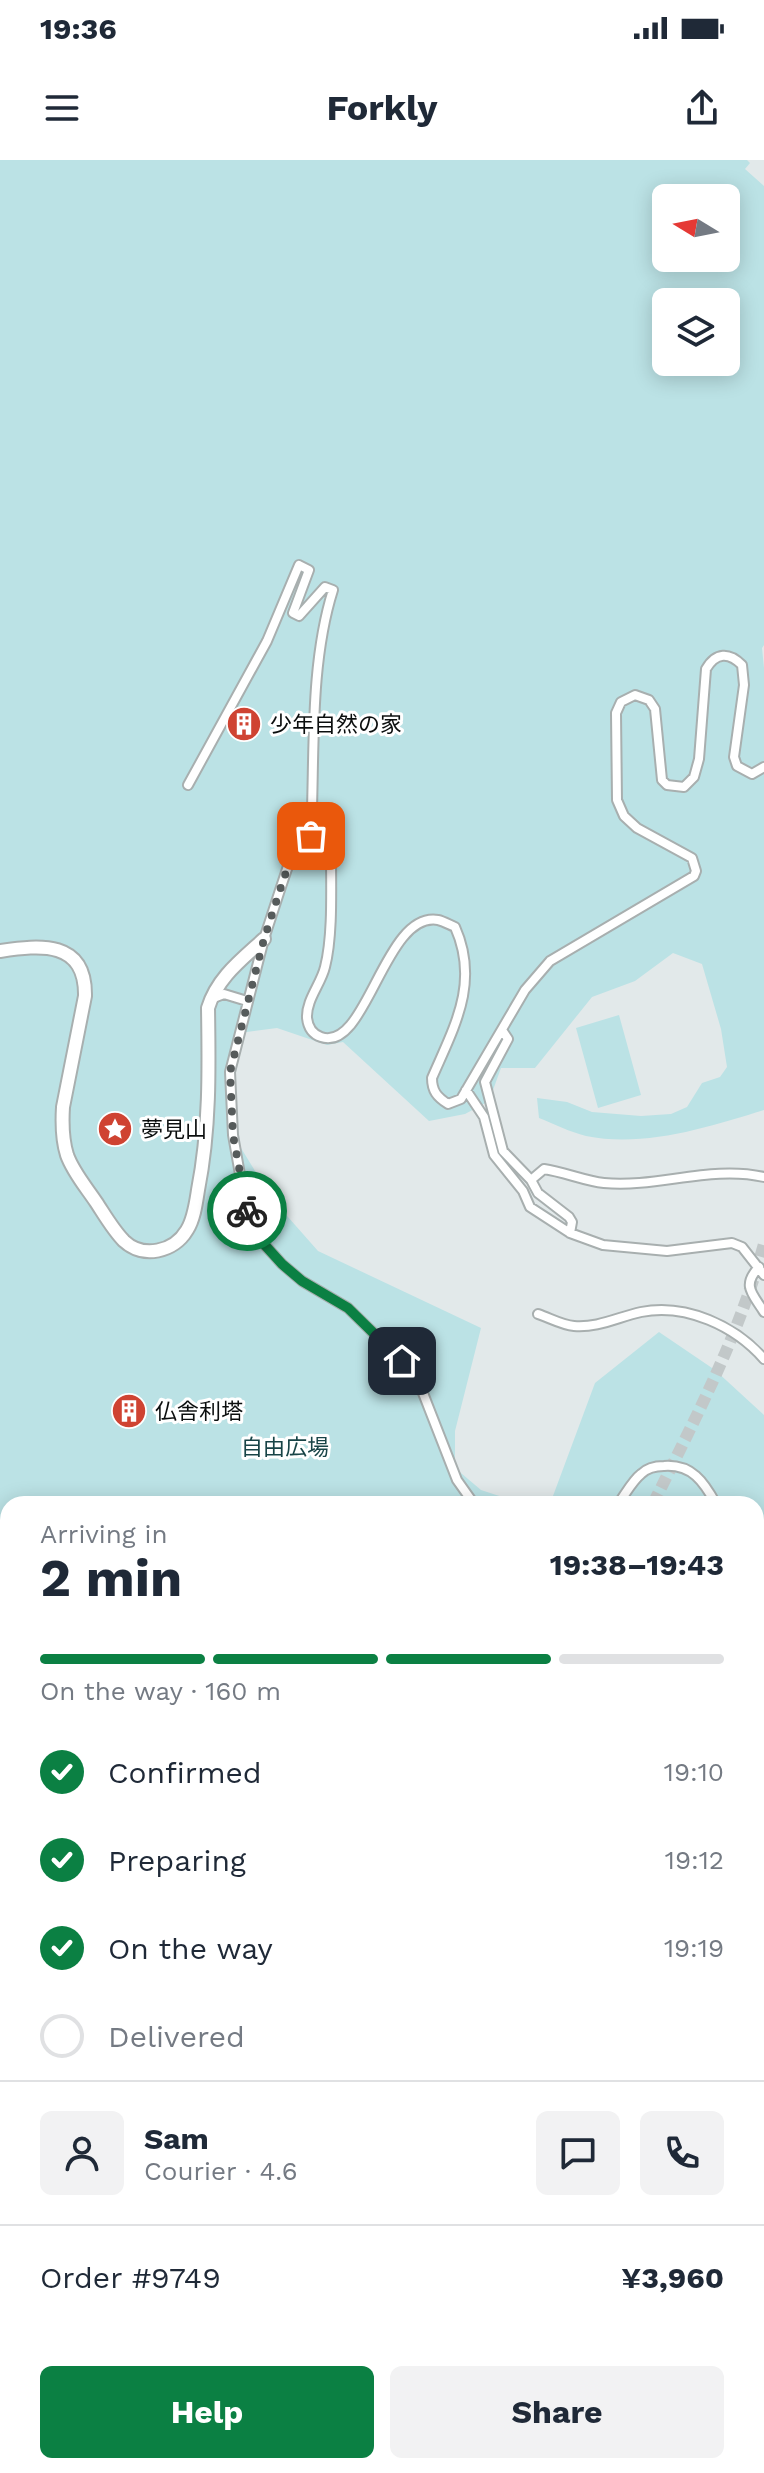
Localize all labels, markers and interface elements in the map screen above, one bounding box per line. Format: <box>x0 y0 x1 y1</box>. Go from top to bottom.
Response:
text: 19:36 <box>40 11 117 46</box>
icon: menu <box>40 86 84 130</box>
icon: share <box>680 86 724 130</box>
text: Forkly <box>326 87 438 129</box>
north arrow <box>652 184 740 272</box>
map controls <box>652 184 740 376</box>
button: layers <box>652 288 740 376</box>
building icon: 少年自然の家 <box>225 705 263 743</box>
place label: 少年自然の家 <box>270 712 402 737</box>
pin <box>277 802 345 870</box>
icon: bag <box>289 814 333 858</box>
place icon: 夢見山 <box>96 1110 134 1148</box>
place label: 夢見山 <box>141 1117 207 1142</box>
courier <box>207 1171 287 1251</box>
icon: bike <box>225 1189 269 1233</box>
pin <box>368 1327 436 1395</box>
icon: home <box>380 1339 424 1383</box>
building icon: 仏舎利塔 <box>110 1392 148 1430</box>
place label: 仏舎利塔 <box>155 1399 243 1424</box>
park label: 自由広場 <box>241 1435 329 1460</box>
text: Arriving in <box>40 1519 168 1549</box>
text: 19:38–19:43 <box>550 1547 724 1582</box>
text: 2 min <box>40 1548 182 1609</box>
text: On the way · 160 m <box>40 1676 281 1706</box>
icon: check <box>40 1750 84 1794</box>
text: Confirmed <box>108 1755 262 1790</box>
text: 19:10 <box>664 1757 724 1787</box>
icon: check <box>40 1838 84 1882</box>
text: Preparing <box>108 1843 246 1878</box>
text: 19:12 <box>665 1845 724 1875</box>
icon: check <box>40 1926 84 1970</box>
text: On the way <box>108 1931 273 1966</box>
text: 19:19 <box>664 1933 724 1963</box>
text: Delivered <box>108 2019 245 2054</box>
button: person <box>40 2111 124 2195</box>
button: chat <box>536 2111 620 2195</box>
button: phone <box>640 2111 724 2195</box>
text: Sam <box>144 2121 209 2156</box>
text: Courier · 4.6 <box>144 2156 298 2186</box>
text: Order #9749 <box>40 2260 221 2295</box>
text: ¥3,960 <box>621 2260 724 2295</box>
button: Help <box>40 2366 374 2458</box>
button: Share <box>390 2366 724 2458</box>

